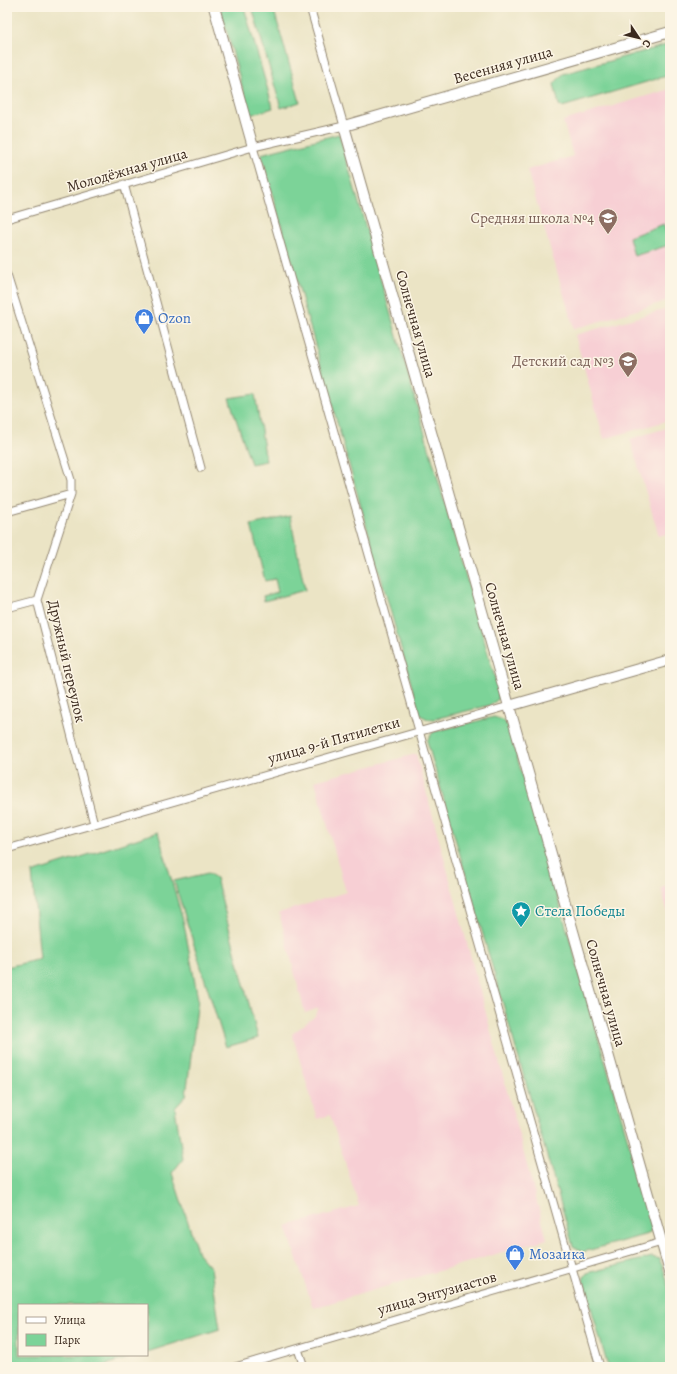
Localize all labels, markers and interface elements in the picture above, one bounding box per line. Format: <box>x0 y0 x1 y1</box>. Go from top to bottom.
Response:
north arrow <box>619 18 659 58</box>
text: С <box>639 36 655 51</box>
street label: Весенняя улица <box>451 41 555 89</box>
street label: Молодёжная улица <box>64 143 190 197</box>
school or university icon: Средняя школа №4 <box>597 207 619 235</box>
place label: Средняя школа №4 <box>471 208 594 228</box>
street label: Солнечная улица <box>391 268 441 380</box>
shop icon: Ozon <box>133 307 155 335</box>
place label: Ozon <box>158 308 191 328</box>
school or university icon: Детский сад №3 <box>617 350 639 378</box>
place label: Детский сад №3 <box>512 351 614 371</box>
street label: Солнечная улица <box>480 580 530 692</box>
street label: Дружный переулок <box>43 598 91 725</box>
street label: улица 9-й Пятилетки <box>265 712 403 769</box>
place icon: Стела Победы <box>510 900 532 928</box>
place label: Стела Победы <box>535 901 625 921</box>
street label: Солнечная улица <box>581 937 631 1049</box>
shop icon: Мозаика <box>504 1243 526 1271</box>
place label: Мозаика <box>529 1244 586 1264</box>
street label: улица Энтузиастов <box>374 1266 499 1320</box>
legend <box>18 1304 148 1356</box>
text: Улица <box>54 1312 86 1328</box>
text: Парк <box>54 1332 80 1348</box>

